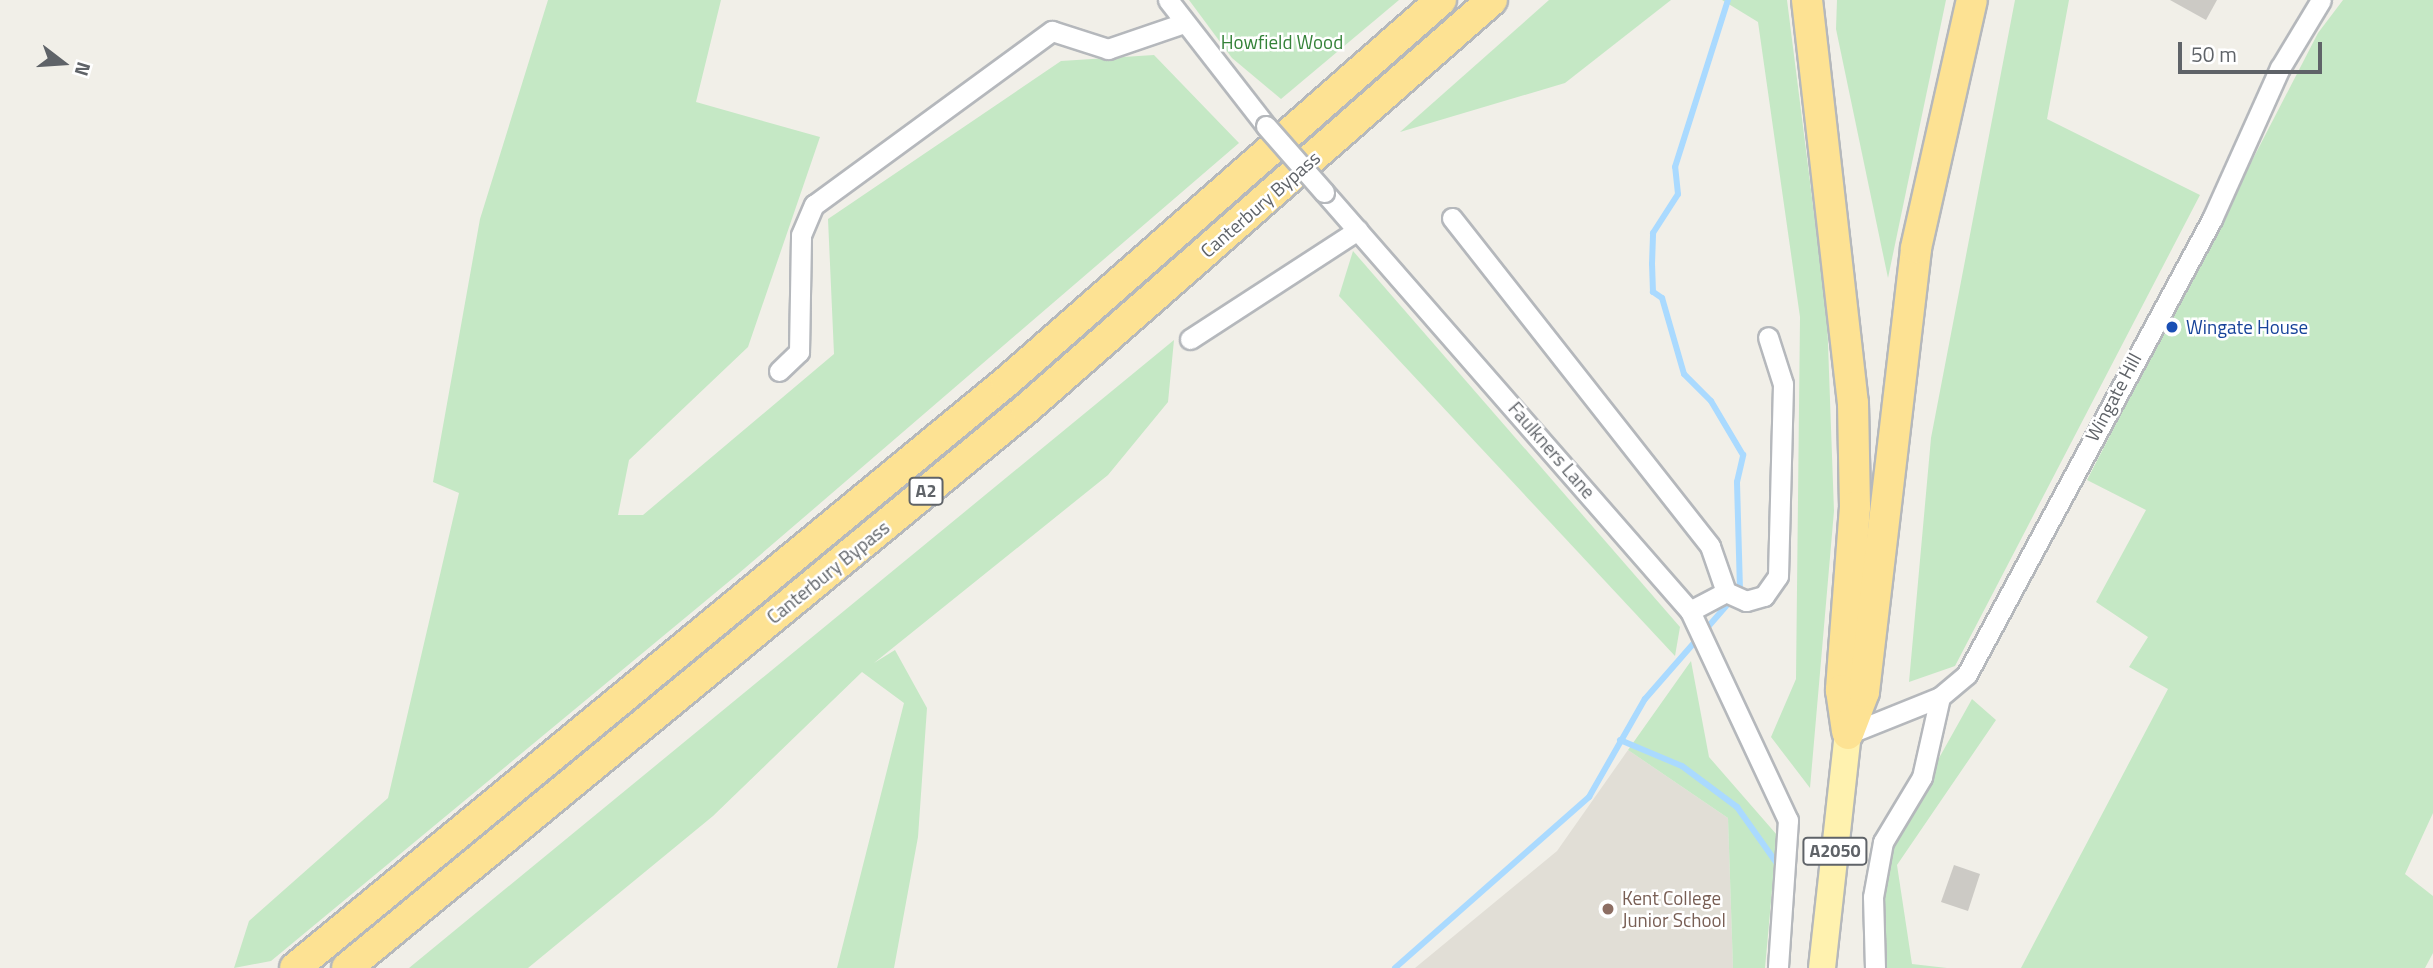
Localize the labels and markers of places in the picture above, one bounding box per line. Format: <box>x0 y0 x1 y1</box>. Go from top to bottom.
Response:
place label: Wingate House <box>2186 316 2308 338</box>
marker: Wingate House <box>2164 319 2180 335</box>
place label: Kent College Junior School <box>1622 887 1726 931</box>
marker: Kent College Junior School <box>1600 901 1616 917</box>

